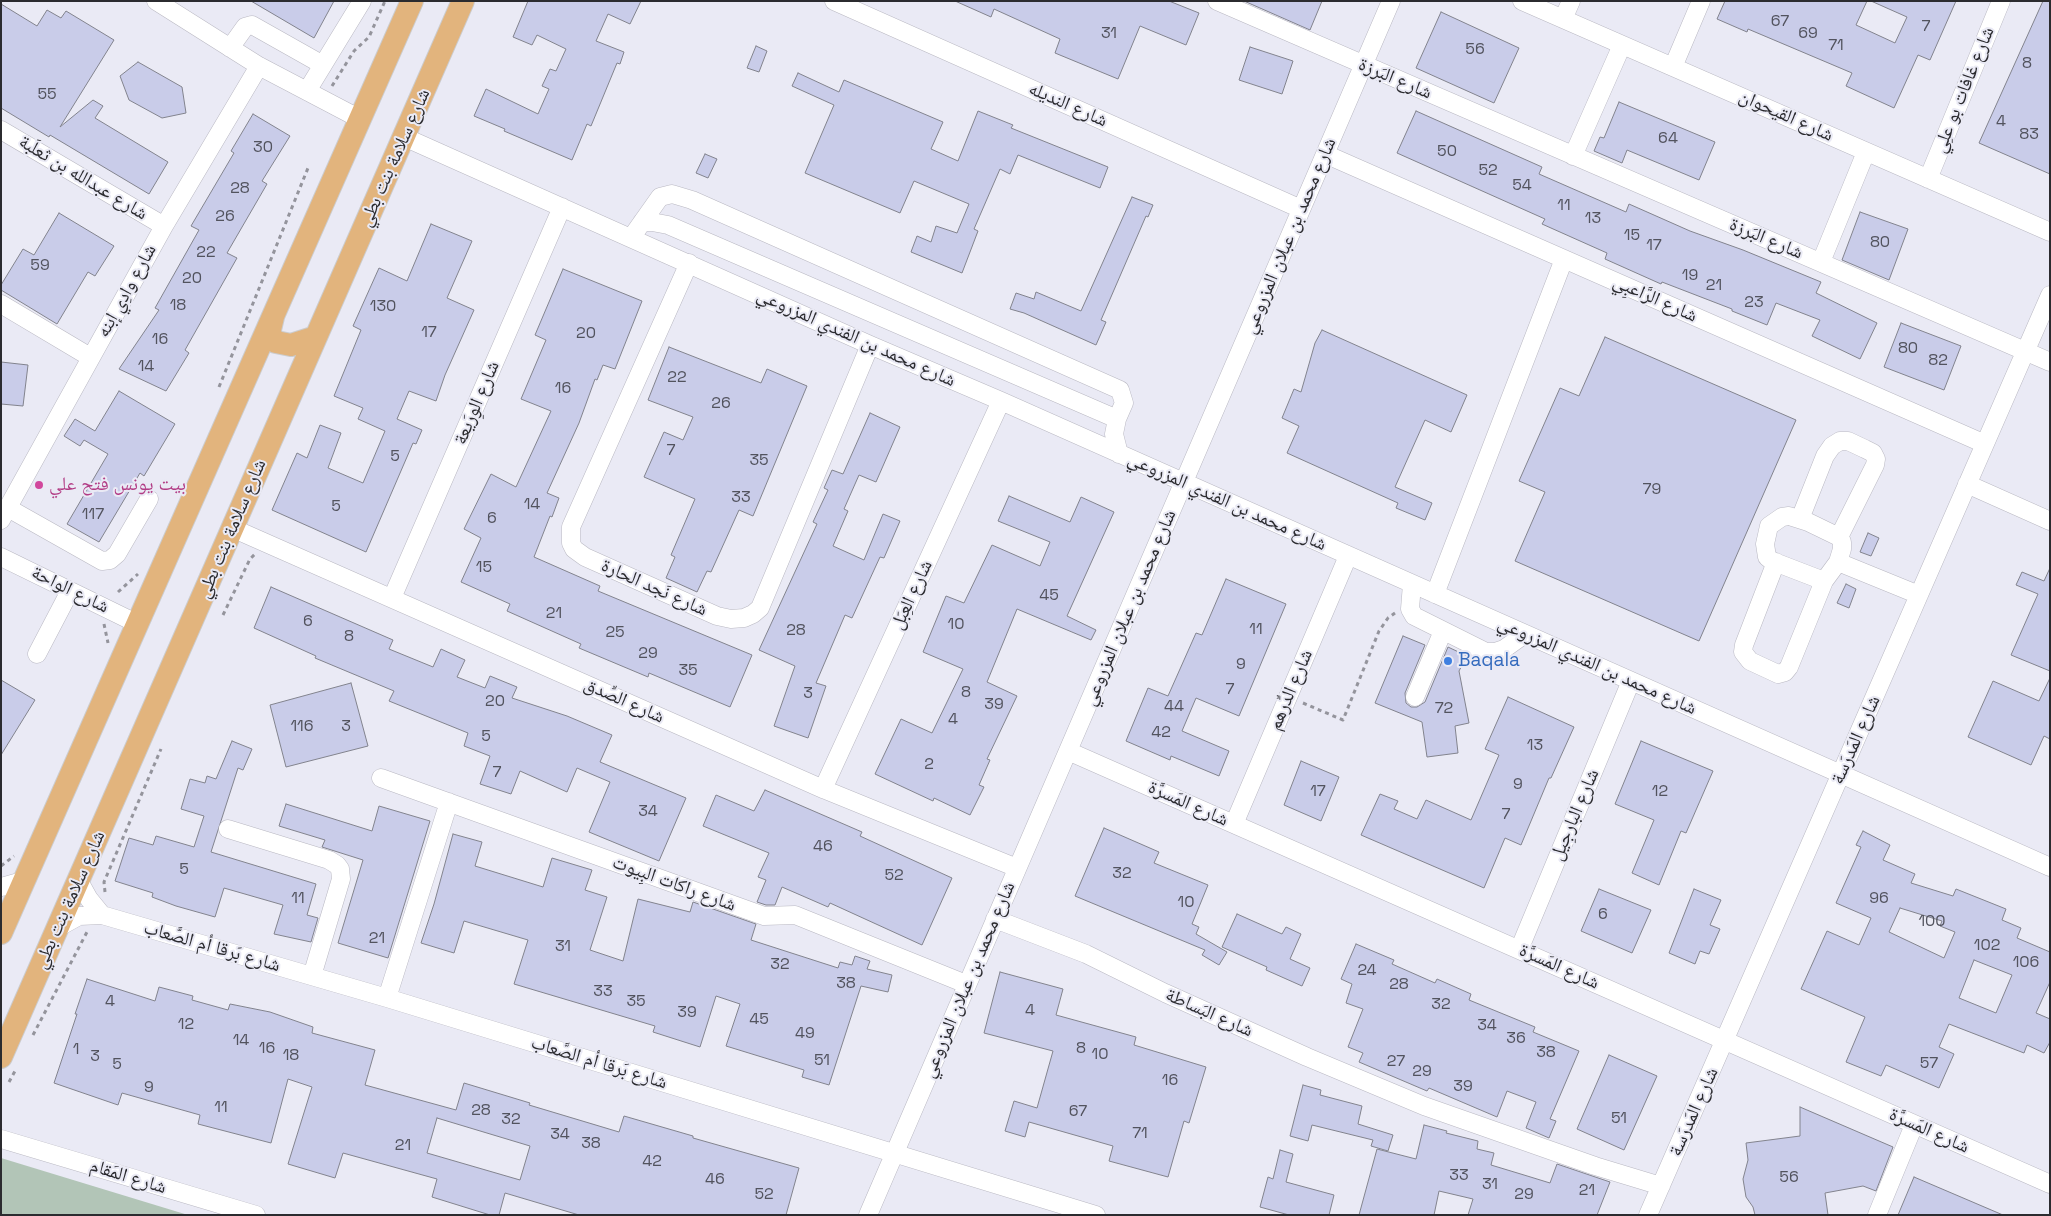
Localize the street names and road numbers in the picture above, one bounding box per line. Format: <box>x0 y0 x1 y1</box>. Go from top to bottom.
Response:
street label: شارع غافات بو علِي <box>1928 24 2000 156</box>
street label: شارع البَرزة <box>1355 53 1435 105</box>
street label: شارع النديله <box>1025 78 1111 132</box>
street label: شارع سلامة بنت بطي <box>354 85 436 231</box>
street label: شارع القيحوان <box>1735 85 1837 147</box>
street label: شارع عبدالله بن ثعلَبة <box>14 131 152 225</box>
street label: شارع محمد بن عبلان المزروعي <box>1238 134 1342 338</box>
street label: شارع البَرزة <box>1726 213 1806 265</box>
street label: شارع وادِي إبنه <box>92 241 162 341</box>
street label: شارع الرَّاعبِي <box>1609 270 1701 328</box>
street label: شارع محمد بن الفندي المزروعي <box>753 284 959 392</box>
street label: شارع الوِرَيعة <box>449 358 505 448</box>
street label: شارع محمد بن الفندي المزروعي <box>1124 448 1330 556</box>
street label: شارع سلامة بنت بطي <box>192 456 272 602</box>
street label: شارع محمد بن عبلان المزروعي <box>1078 506 1182 710</box>
street label: شارع نَجد الحارة <box>597 554 711 622</box>
street label: شارع العِبَل <box>886 557 938 633</box>
street label: شارع الواحة <box>27 561 113 619</box>
street label: شارع محمد بن الفندي المزروعي <box>1494 612 1700 720</box>
street label: شارع الدِّرهم <box>1264 646 1318 734</box>
street label: شارع الصِّدق <box>580 673 668 729</box>
street label: شارع المَدرَسة <box>1826 692 1886 788</box>
street label: شارع البارجِيل <box>1545 766 1605 864</box>
street label: شارع المَسرَّة <box>1144 776 1232 832</box>
street label: شارع سلامة بنت بطي <box>29 827 111 973</box>
street label: شارع راكات البِيوت <box>609 851 739 917</box>
street label: شارع محمد بن عبلان المزروعي <box>917 878 1021 1082</box>
street label: شارع بَرقا أم الصَّعاب <box>141 917 283 977</box>
street label: شارع المَسرَّة <box>1515 939 1603 995</box>
street label: شارع البَساطة <box>1162 984 1256 1042</box>
street label: شارع بَرقا أم الصَّعاب <box>528 1031 670 1095</box>
street label: شارع المَدرَسة <box>1664 1064 1724 1160</box>
street label: شارع المَسرَّة <box>1885 1103 1973 1159</box>
street label: شارع المَقام <box>87 1155 169 1199</box>

